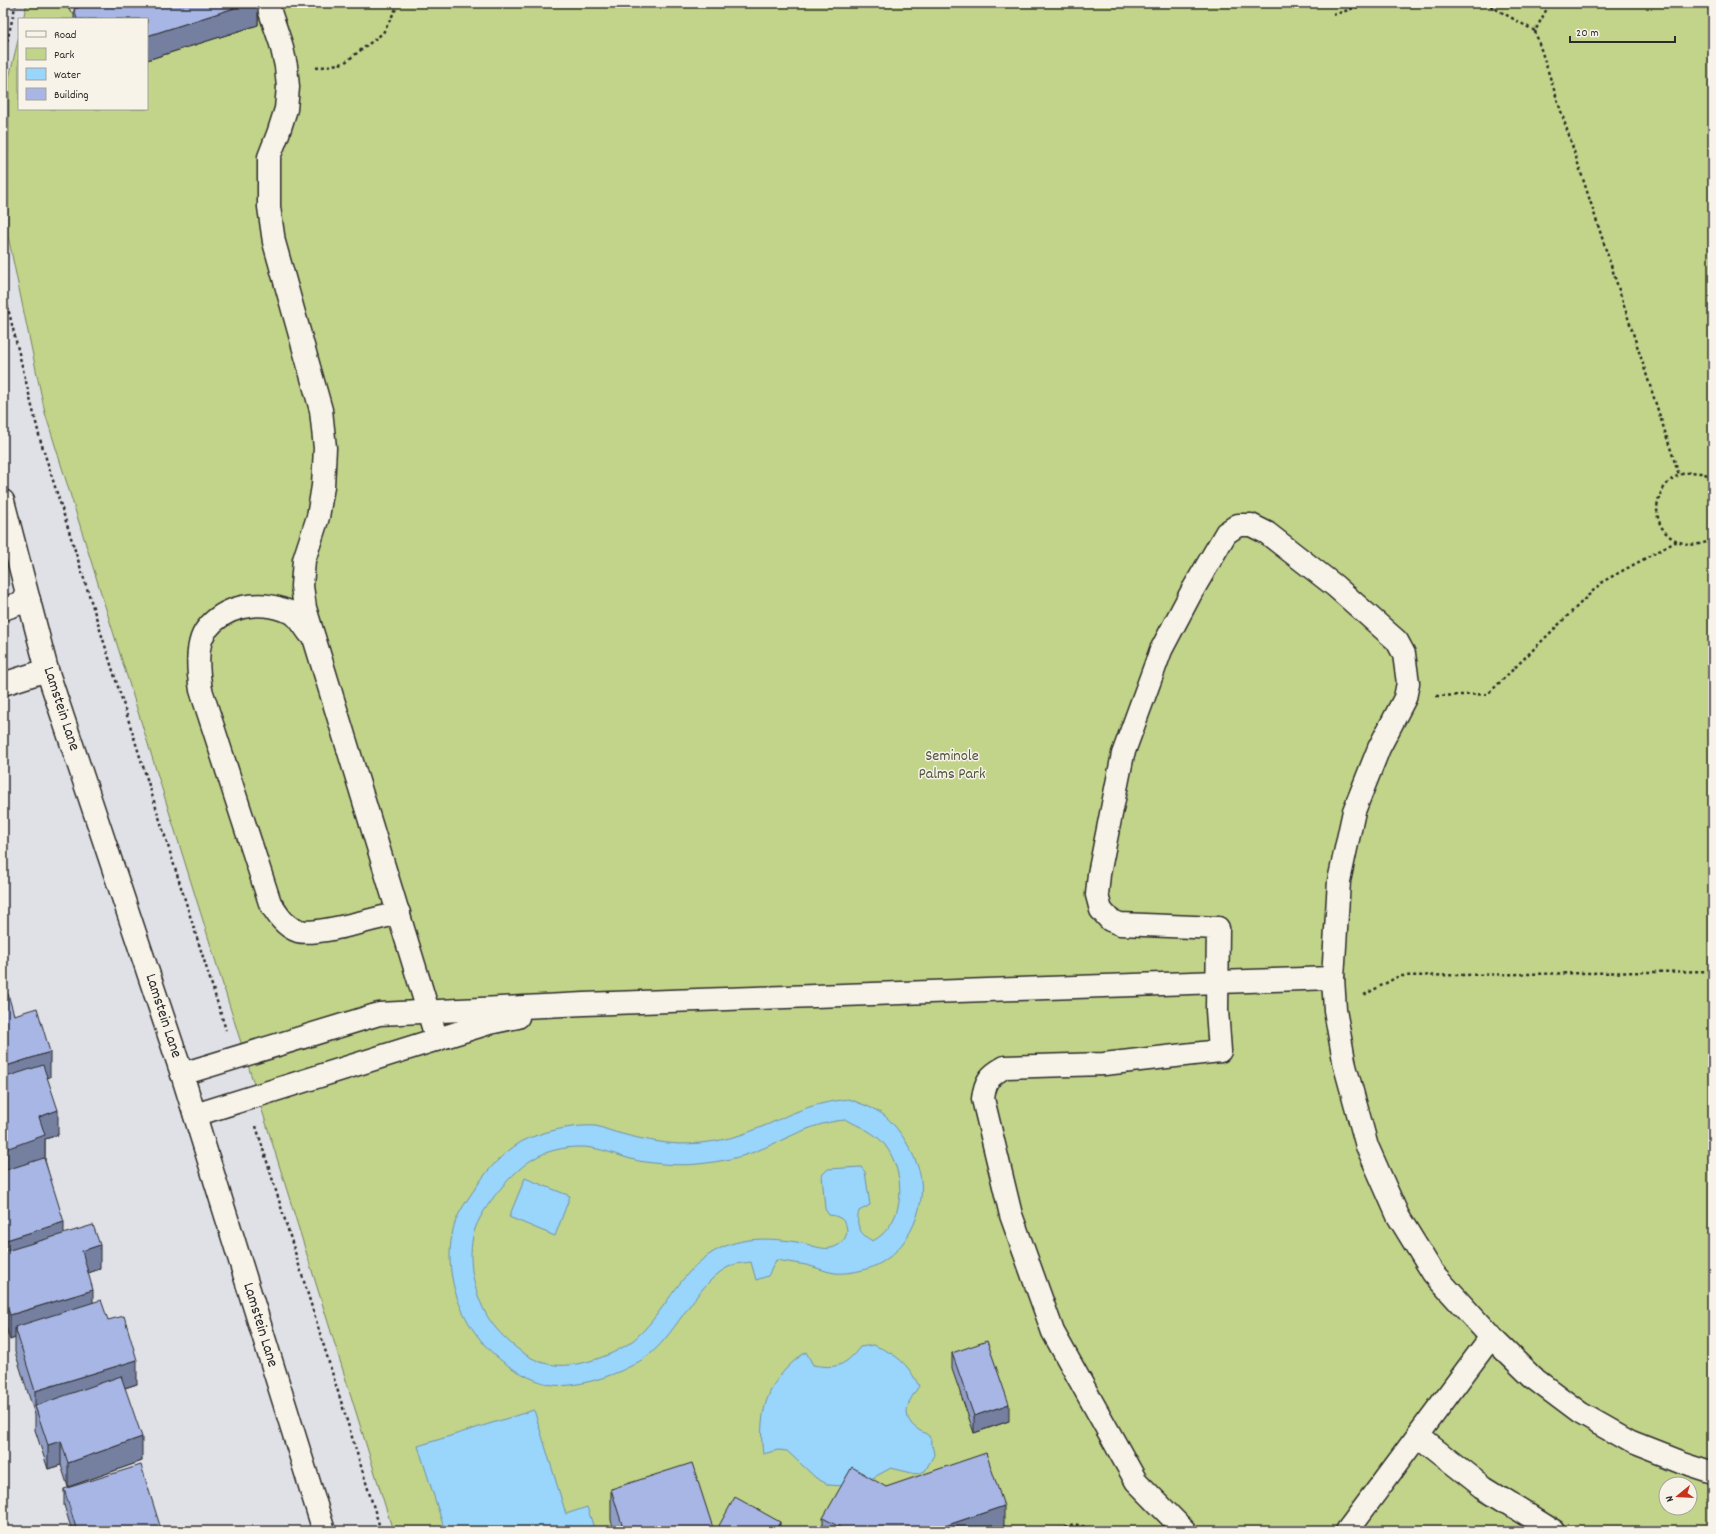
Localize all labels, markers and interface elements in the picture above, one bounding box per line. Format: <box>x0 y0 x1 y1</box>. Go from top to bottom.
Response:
legend <box>18 18 148 110</box>
scale bar <box>1570 18 1675 44</box>
text: 20 m <box>1576 25 1599 42</box>
text: Road <box>54 27 76 44</box>
text: Park <box>54 47 75 64</box>
text: Water <box>54 67 81 84</box>
text: Building <box>54 87 89 104</box>
street label: Lamstein Lane <box>37 664 85 754</box>
park label: Seminole Palms Park <box>918 745 986 786</box>
street label: Lamstein Lane <box>139 971 187 1061</box>
street label: Lamstein Lane <box>236 1280 284 1370</box>
north arrow <box>1658 1476 1698 1516</box>
text: N <box>1662 1493 1679 1504</box>

